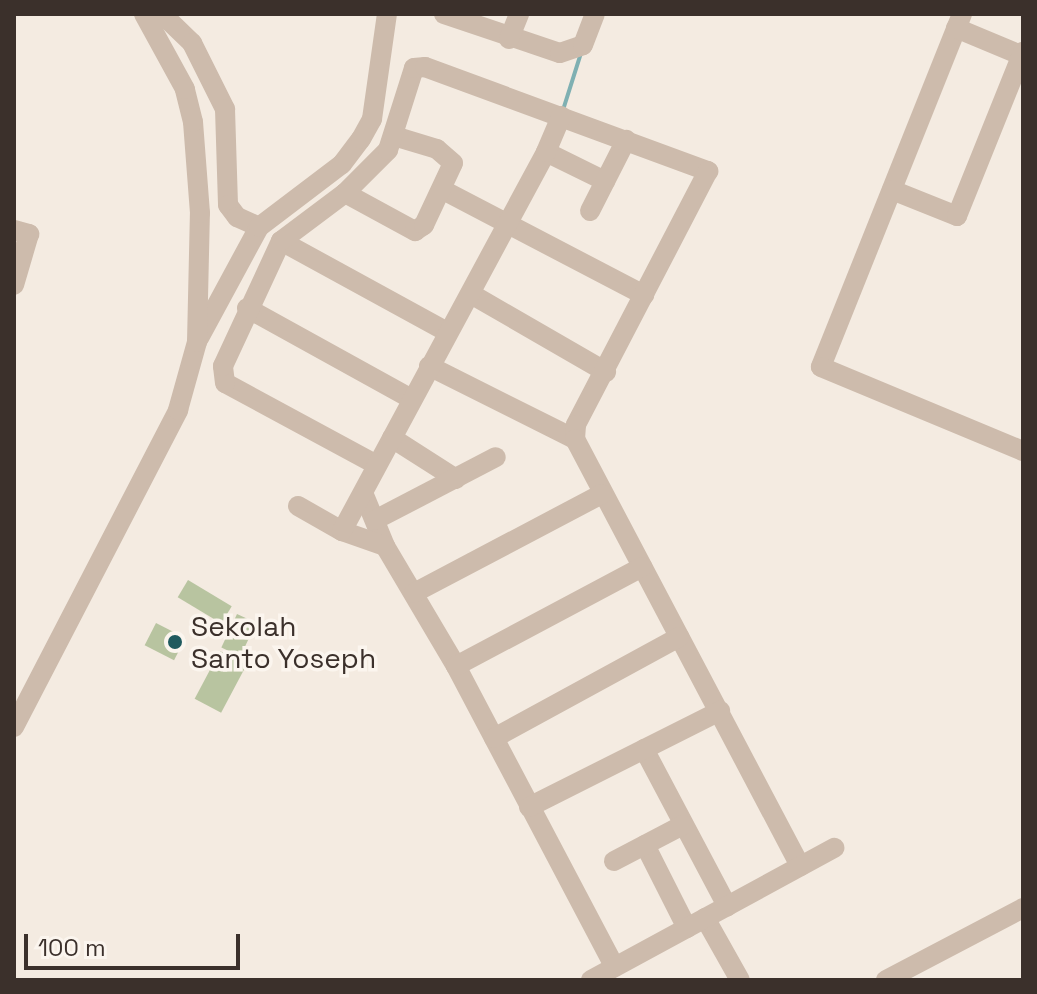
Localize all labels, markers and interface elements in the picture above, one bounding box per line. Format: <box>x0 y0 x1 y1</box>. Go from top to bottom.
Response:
place label: Sekolah Santo Yoseph <box>191 609 376 675</box>
marker: Sekolah Santo Yoseph <box>166 633 184 651</box>
scale bar <box>28 918 244 968</box>
text: 100 m <box>38 932 106 963</box>

